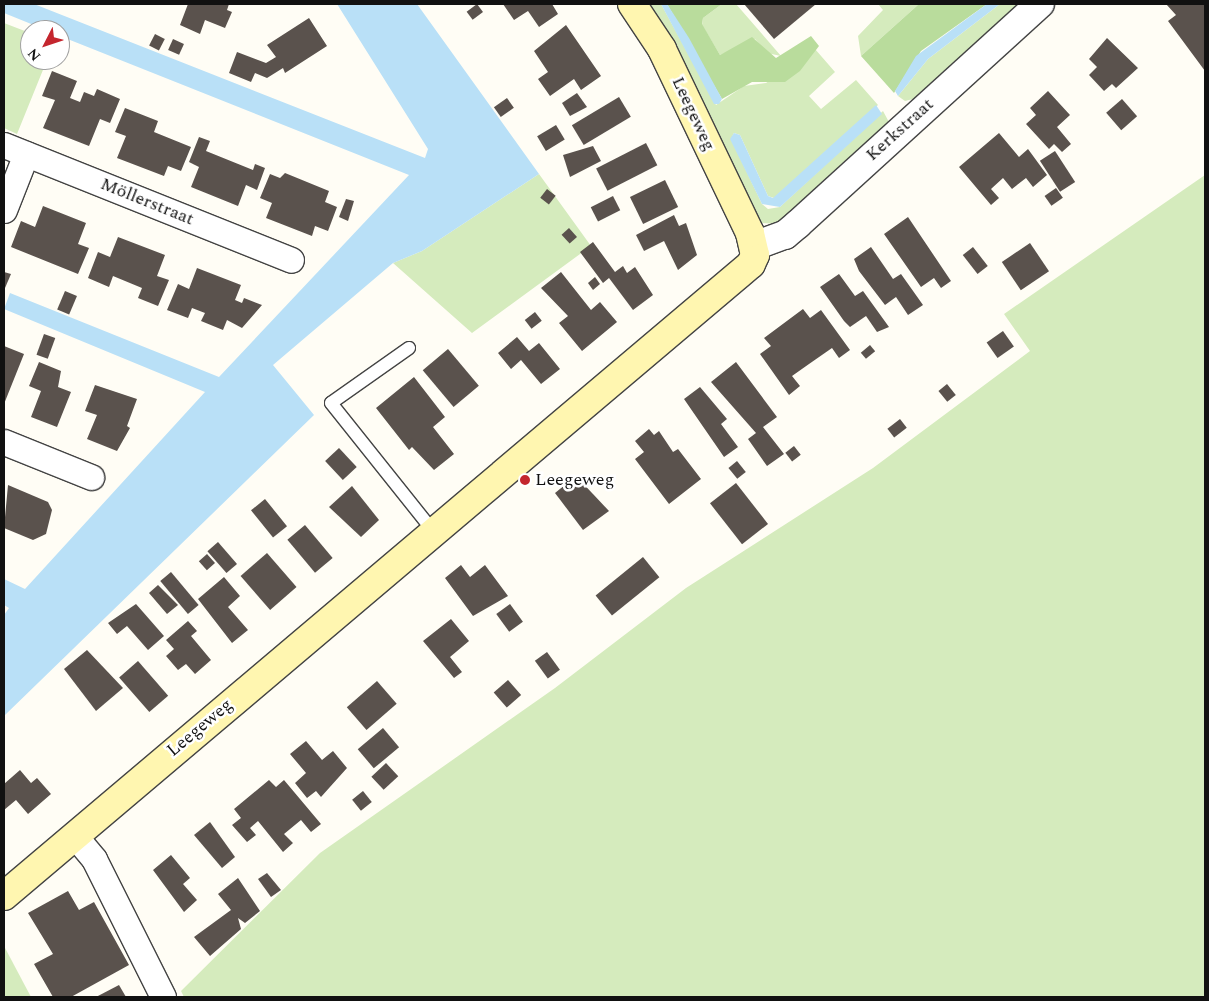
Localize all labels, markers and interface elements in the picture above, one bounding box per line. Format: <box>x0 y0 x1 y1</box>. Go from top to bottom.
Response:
north arrow <box>20 20 70 70</box>
text: N <box>22 43 46 66</box>
street label: Leegeweg <box>666 74 720 154</box>
street label: Kerkstraat <box>862 94 938 166</box>
street label: Möllerstraat <box>97 173 197 231</box>
place label: Leegeweg <box>535 469 614 491</box>
marker: Leegeweg <box>519 474 531 486</box>
street label: Leegeweg <box>163 694 237 762</box>

